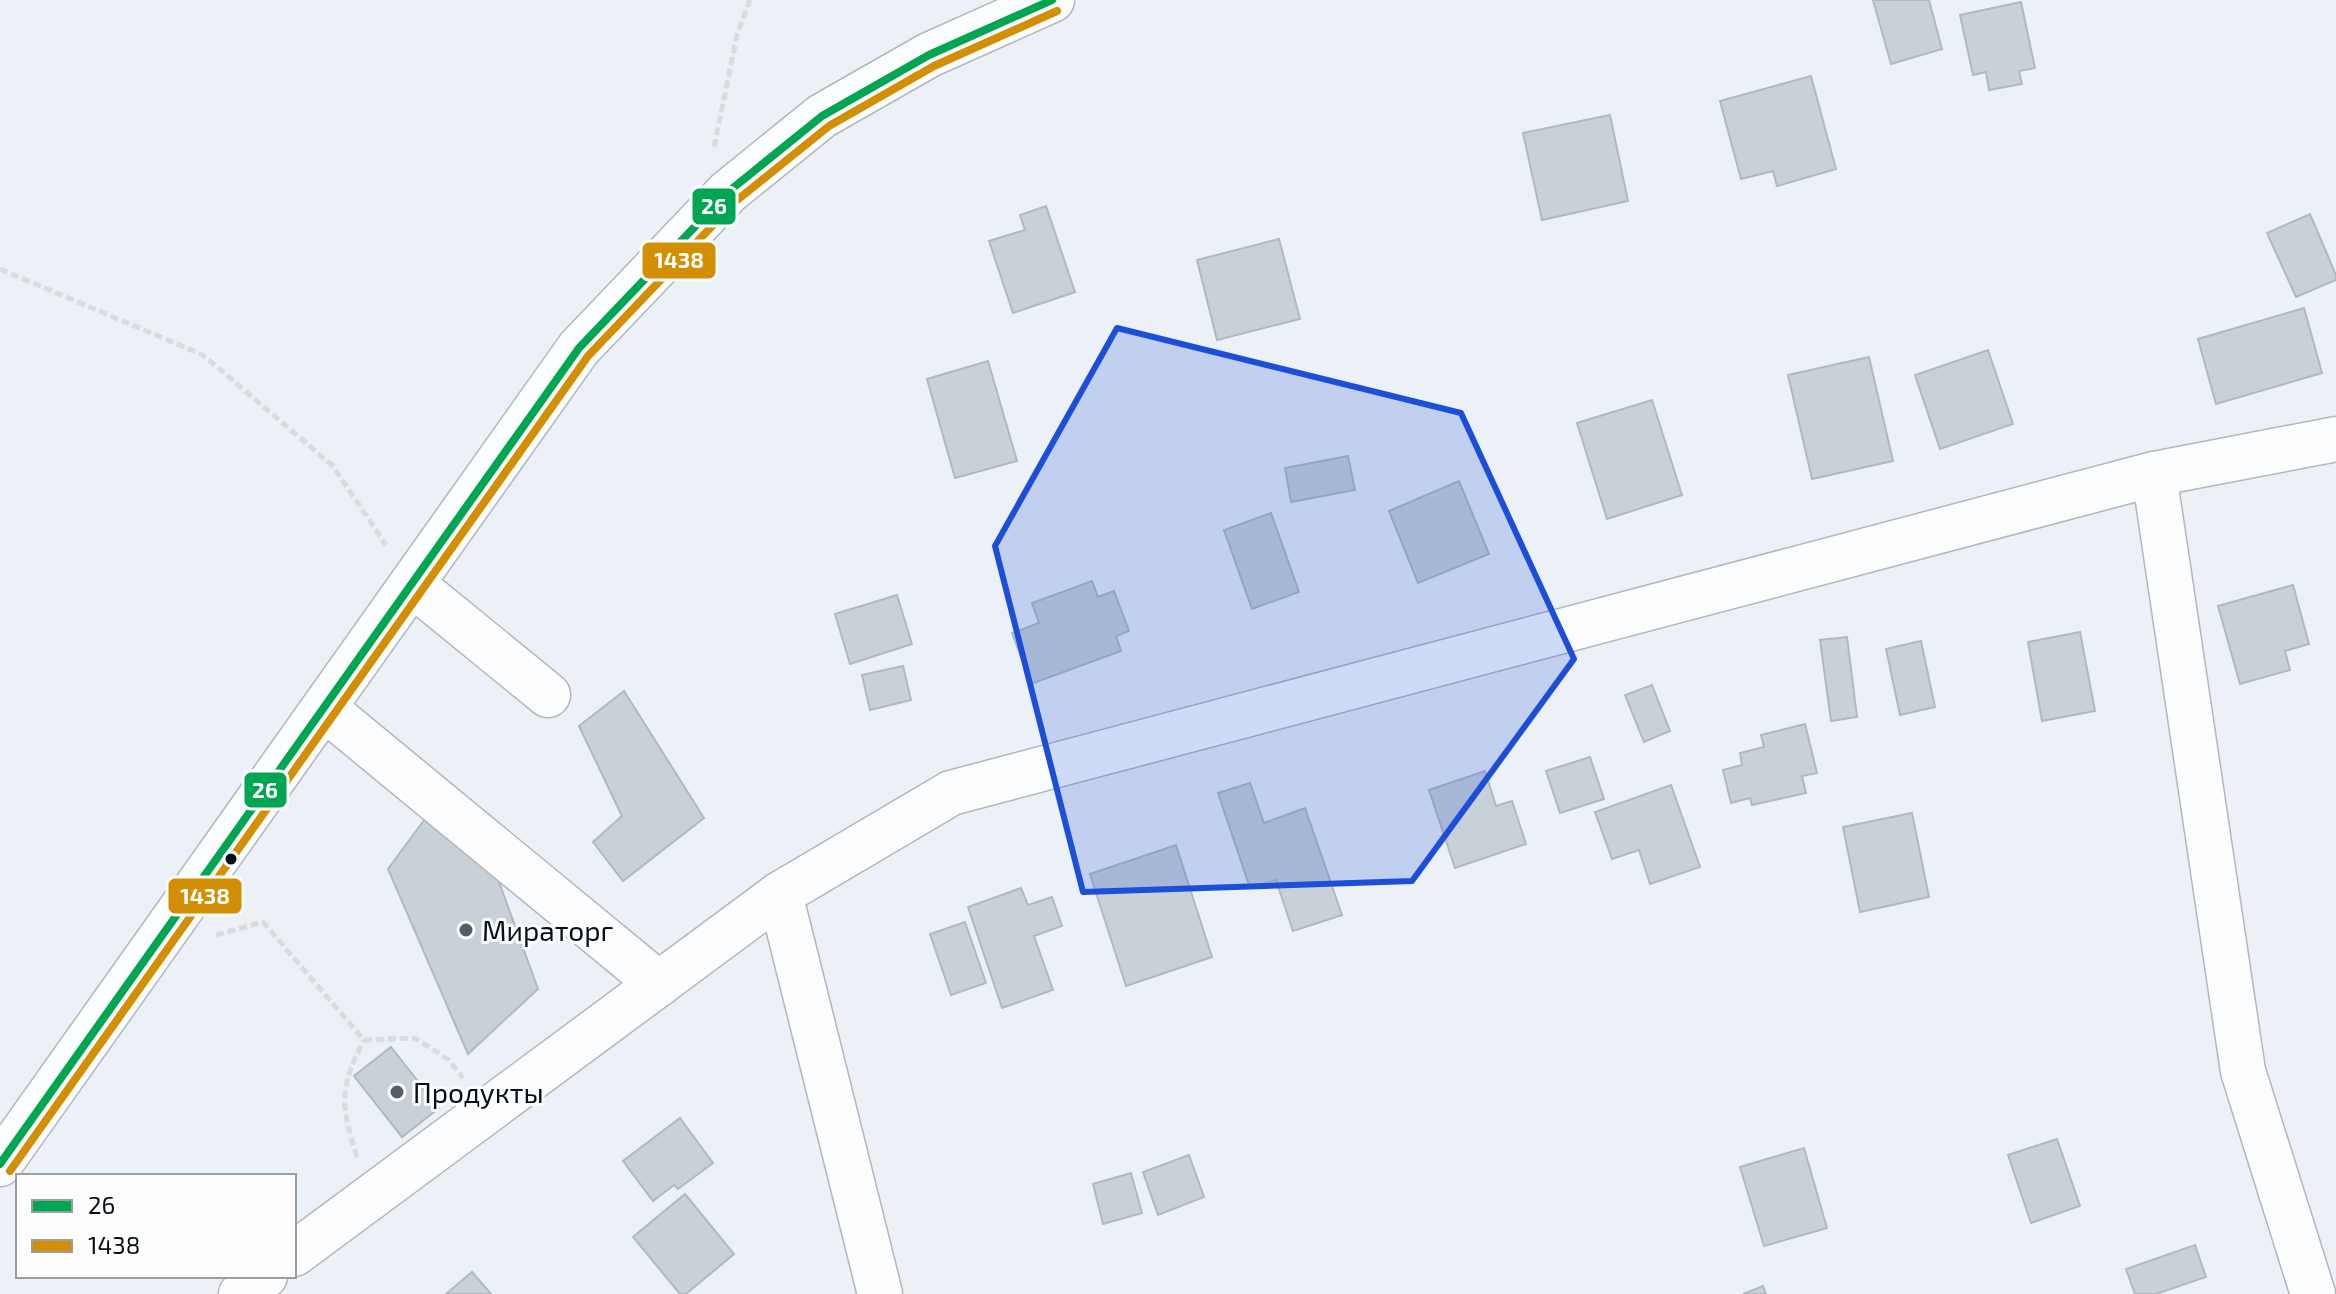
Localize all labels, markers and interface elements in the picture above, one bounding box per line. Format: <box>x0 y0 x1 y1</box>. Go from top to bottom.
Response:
line badge: 26 <box>691 187 737 226</box>
text: 26 <box>701 192 727 218</box>
line badge: 1438 <box>641 241 717 280</box>
text: 1438 <box>654 246 704 272</box>
line badge: 26 <box>243 771 288 809</box>
text: 26 <box>252 776 278 802</box>
unlabelled marker <box>223 851 239 867</box>
line badge: 1438 <box>167 877 243 915</box>
text: 1438 <box>180 882 230 908</box>
place label: Мираторг <box>482 913 614 947</box>
marker: Мираторг <box>457 921 475 939</box>
place label: Продукты <box>413 1075 544 1109</box>
marker: Продукты <box>388 1083 406 1101</box>
legend <box>16 1174 296 1278</box>
text: 26 <box>88 1190 115 1219</box>
text: 1438 <box>88 1230 140 1259</box>

